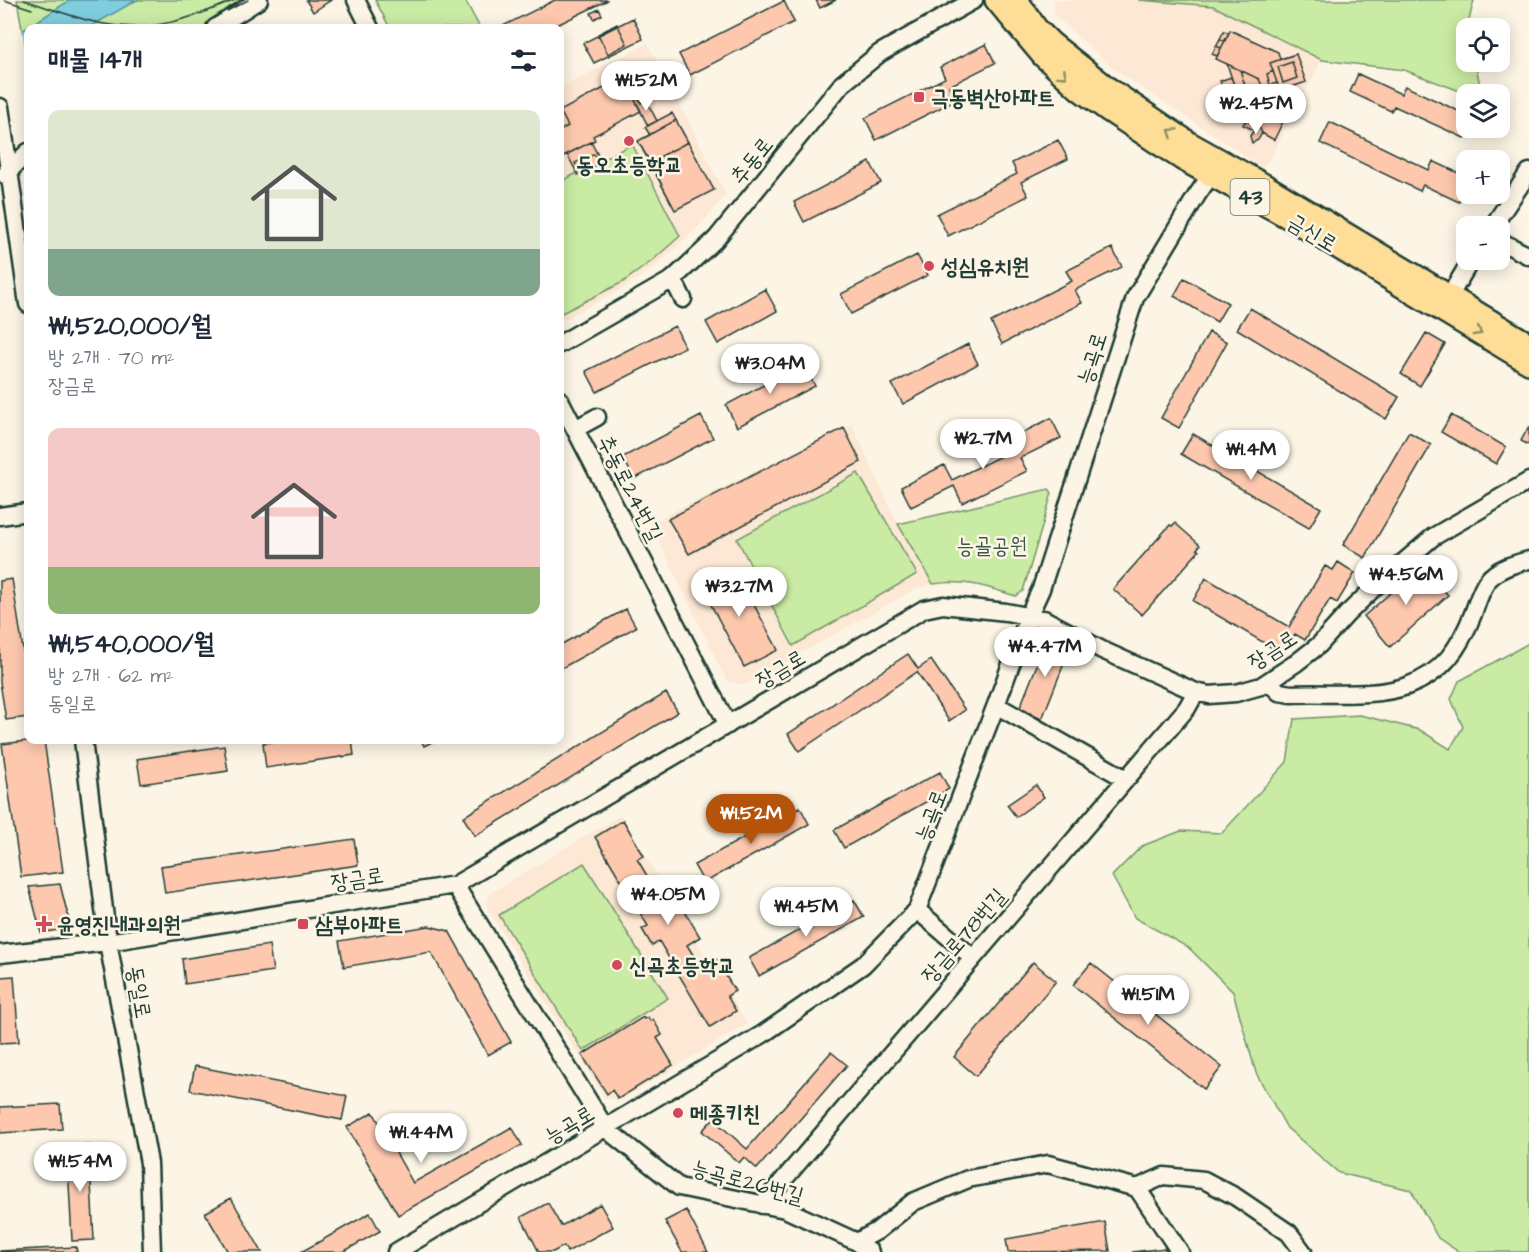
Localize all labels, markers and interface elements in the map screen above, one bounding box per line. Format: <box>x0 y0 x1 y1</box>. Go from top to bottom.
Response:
map controls <box>1456 18 1510 270</box>
button: locate <box>1456 18 1510 72</box>
text: 매물 14개 <box>48 42 142 78</box>
icon: filters <box>507 44 540 77</box>
pin: ₩1.52M <box>597 61 695 112</box>
text: ₩1.52M <box>615 66 677 94</box>
one-way arrow <box>1056 68 1067 79</box>
place label: 극동벽산아파트 <box>931 83 1055 114</box>
pin: ₩2.45M <box>1207 84 1305 135</box>
button: layers <box>1456 84 1510 138</box>
text: ₩2.45M <box>1219 89 1293 117</box>
marker: 극동벽산아파트 <box>912 90 926 104</box>
one-way arrow <box>1168 128 1179 139</box>
street label: 추동로 <box>723 131 781 191</box>
marker: 동오초등학교 <box>622 134 636 148</box>
icon: home <box>240 149 348 257</box>
place label: 동오초등학교 <box>576 150 682 181</box>
button: + <box>1456 150 1510 204</box>
road number: 43 <box>1230 179 1270 215</box>
street label: 금신로 <box>1281 206 1343 260</box>
button: − <box>1456 216 1510 270</box>
place label: 성심유치원 <box>940 252 1030 283</box>
marker: 성심유치원 <box>922 259 936 273</box>
text: ₩1,520,000/월 <box>48 308 212 344</box>
one-way arrow <box>1472 324 1482 336</box>
street label: 능곡로 <box>1069 328 1115 389</box>
text: 방 2개 · 70 m² <box>48 344 174 372</box>
pin: ₩3.04M <box>721 344 819 395</box>
text: ₩3.04M <box>735 349 805 377</box>
text: 장금로 <box>48 372 96 400</box>
pin: ₩2.7M <box>941 419 1025 470</box>
text: ₩2.7M <box>954 424 1012 452</box>
street label: 추동로24번길 <box>590 430 670 548</box>
pin: ₩1.4M <box>1209 430 1293 481</box>
text: ₩1.4M <box>1226 435 1276 463</box>
icon: home <box>240 467 348 575</box>
park label: 능골공원 <box>957 531 1027 562</box>
pin: ₩4.56M <box>1357 555 1455 606</box>
text: ₩4.56M <box>1369 560 1443 588</box>
pin: ₩3.27M <box>690 567 788 618</box>
text: ₩3.27M <box>705 572 773 600</box>
street label: 장금로 <box>1242 623 1304 678</box>
text: ₩1,540,000/월 <box>48 626 214 662</box>
pin: ₩4.47M <box>996 627 1094 678</box>
text: ₩4.47M <box>1008 632 1082 660</box>
street label: 장금로 <box>750 642 812 696</box>
text: 방 2개 · 62 m² <box>48 662 174 690</box>
text: 동일로 <box>48 690 96 718</box>
street label: 능곡로 <box>907 785 955 846</box>
pin: ₩1.52M <box>702 794 800 845</box>
text: ₩1.52M <box>720 799 782 827</box>
street label: 장금로 <box>329 860 386 899</box>
pin: ₩4.05M <box>619 875 717 926</box>
text: ₩4.05M <box>631 880 705 908</box>
street label: 장금로78번길 <box>914 882 1014 990</box>
pin: ₩1.45M <box>757 887 855 938</box>
text: ₩1.45M <box>774 892 838 920</box>
place label: 윤영진내과의원 <box>57 910 181 941</box>
place label: 삼부아파트 <box>315 910 404 941</box>
marker: 윤영진내과의원 <box>35 915 53 933</box>
marker: 삼부아파트 <box>296 917 310 931</box>
place label: 신곡초등학교 <box>629 951 735 982</box>
marker: 신곡초등학교 <box>610 958 624 972</box>
street label: 동일로 <box>119 963 158 1021</box>
pin: ₩1.51M <box>1099 975 1197 1026</box>
text: ₩1.51M <box>1121 980 1175 1008</box>
street label: 능곡로 <box>539 1098 601 1152</box>
place label: 메종키친 <box>690 1099 761 1130</box>
marker: 메종키친 <box>671 1106 685 1120</box>
pin: ₩1.44M <box>372 1113 470 1164</box>
text: ₩1.44M <box>389 1118 453 1146</box>
pin: ₩1.54M <box>31 1142 129 1193</box>
text: ₩1.54M <box>48 1147 112 1175</box>
street label: 능곡로26번길 <box>688 1153 807 1212</box>

